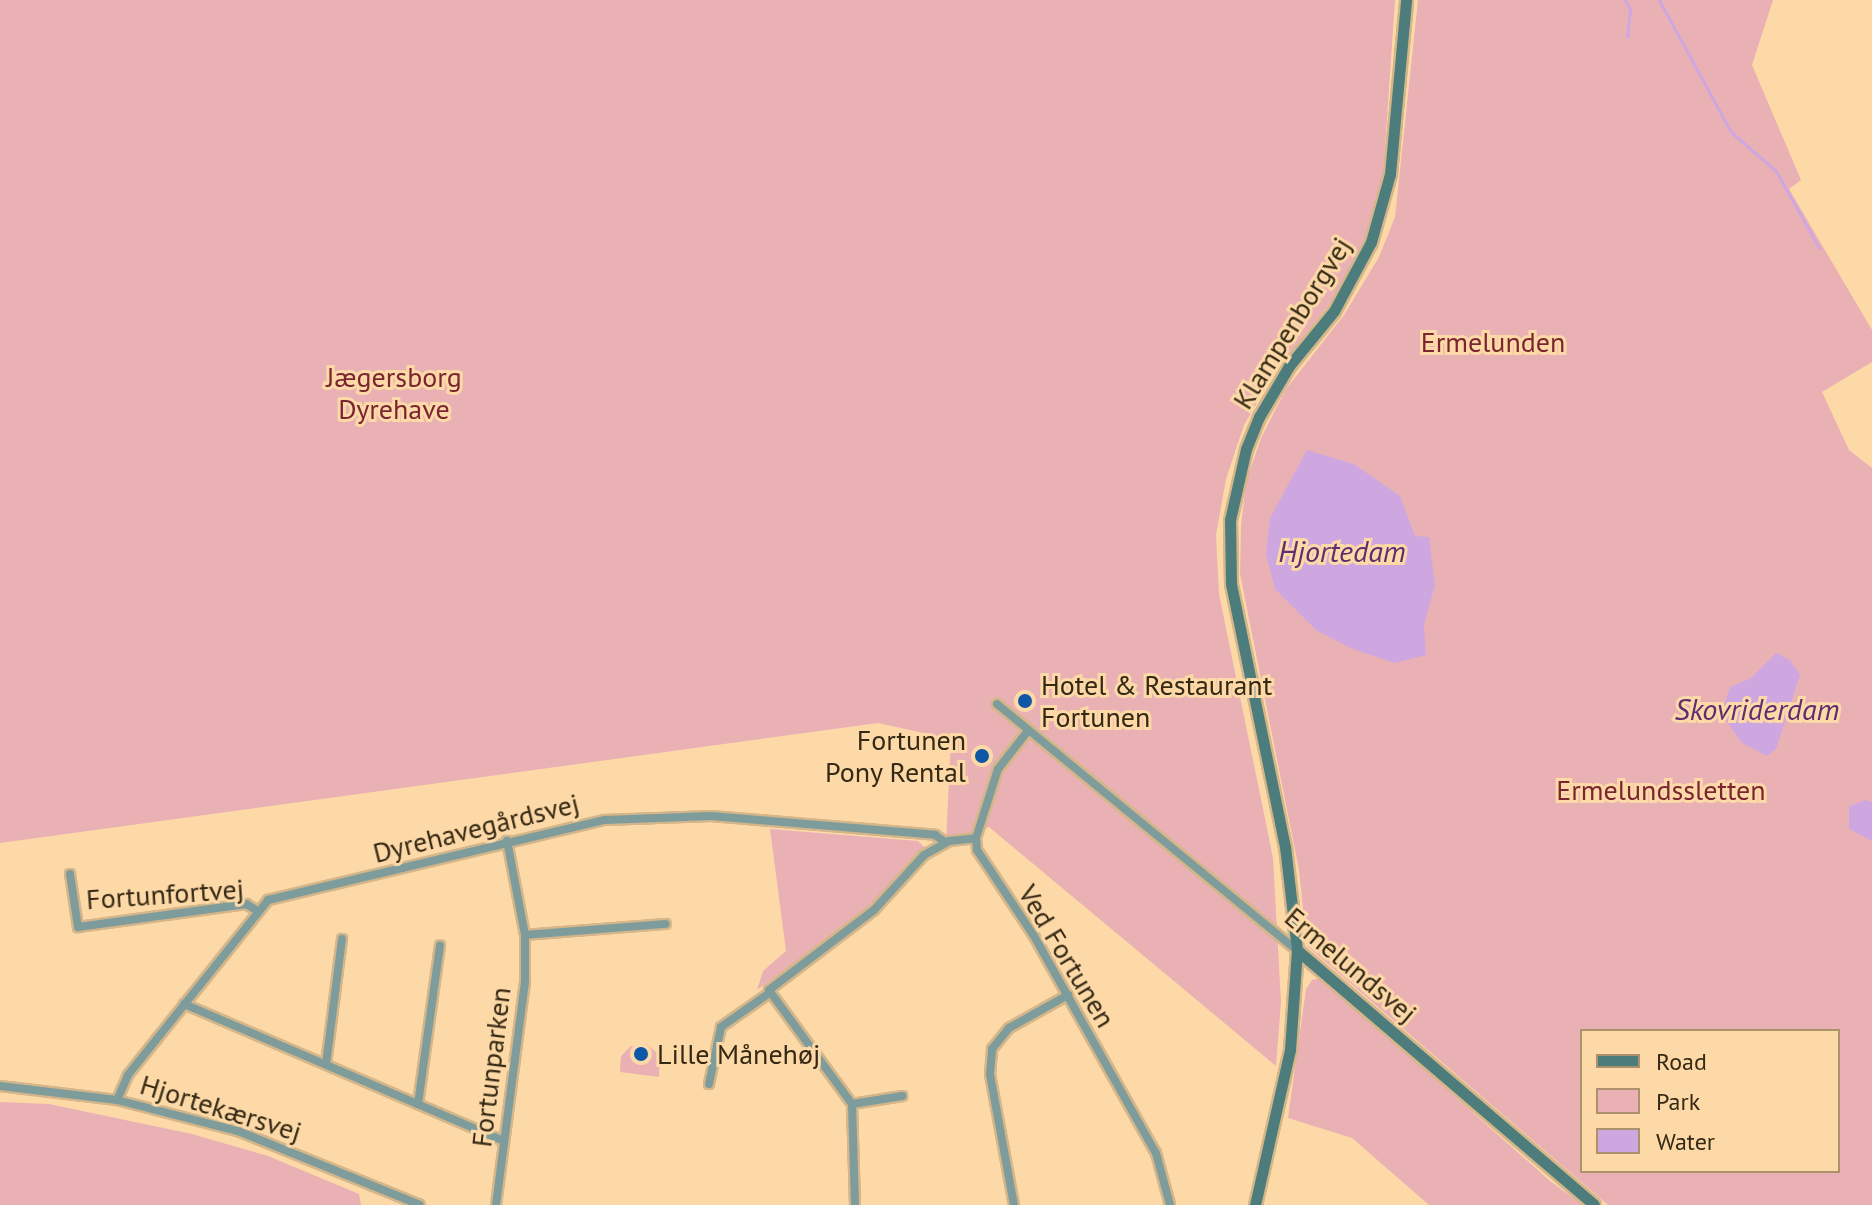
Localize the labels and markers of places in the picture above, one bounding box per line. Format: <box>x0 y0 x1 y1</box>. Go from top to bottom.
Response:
place label: Hotel & Restaurant Fortunen <box>1041 668 1272 734</box>
marker: Hotel & Restaurant Fortunen <box>1016 692 1034 710</box>
place label: Fortunen Pony Rental <box>824 723 966 789</box>
marker: Fortunen Pony Rental <box>973 747 991 765</box>
place label: Lille Månehøj <box>657 1037 820 1071</box>
marker: Lille Månehøj <box>632 1045 650 1063</box>

